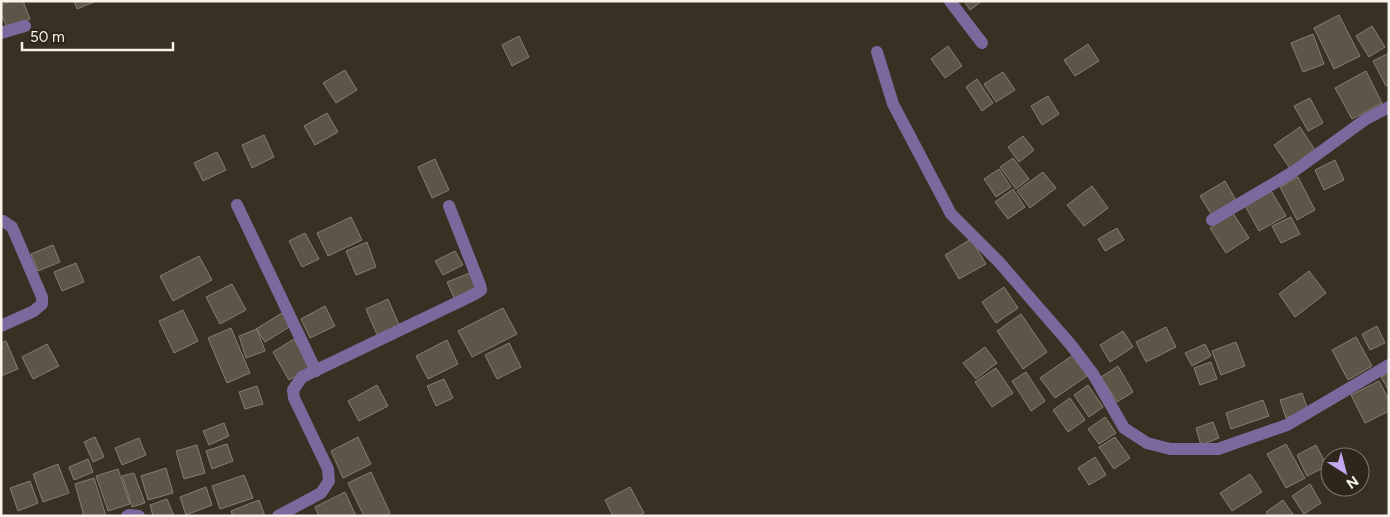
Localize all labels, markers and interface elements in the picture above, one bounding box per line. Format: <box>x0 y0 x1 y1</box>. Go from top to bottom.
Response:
scale bar <box>22 20 174 52</box>
text: 50 m <box>30 28 65 46</box>
north arrow <box>1320 447 1370 497</box>
text: N <box>1343 472 1362 492</box>

